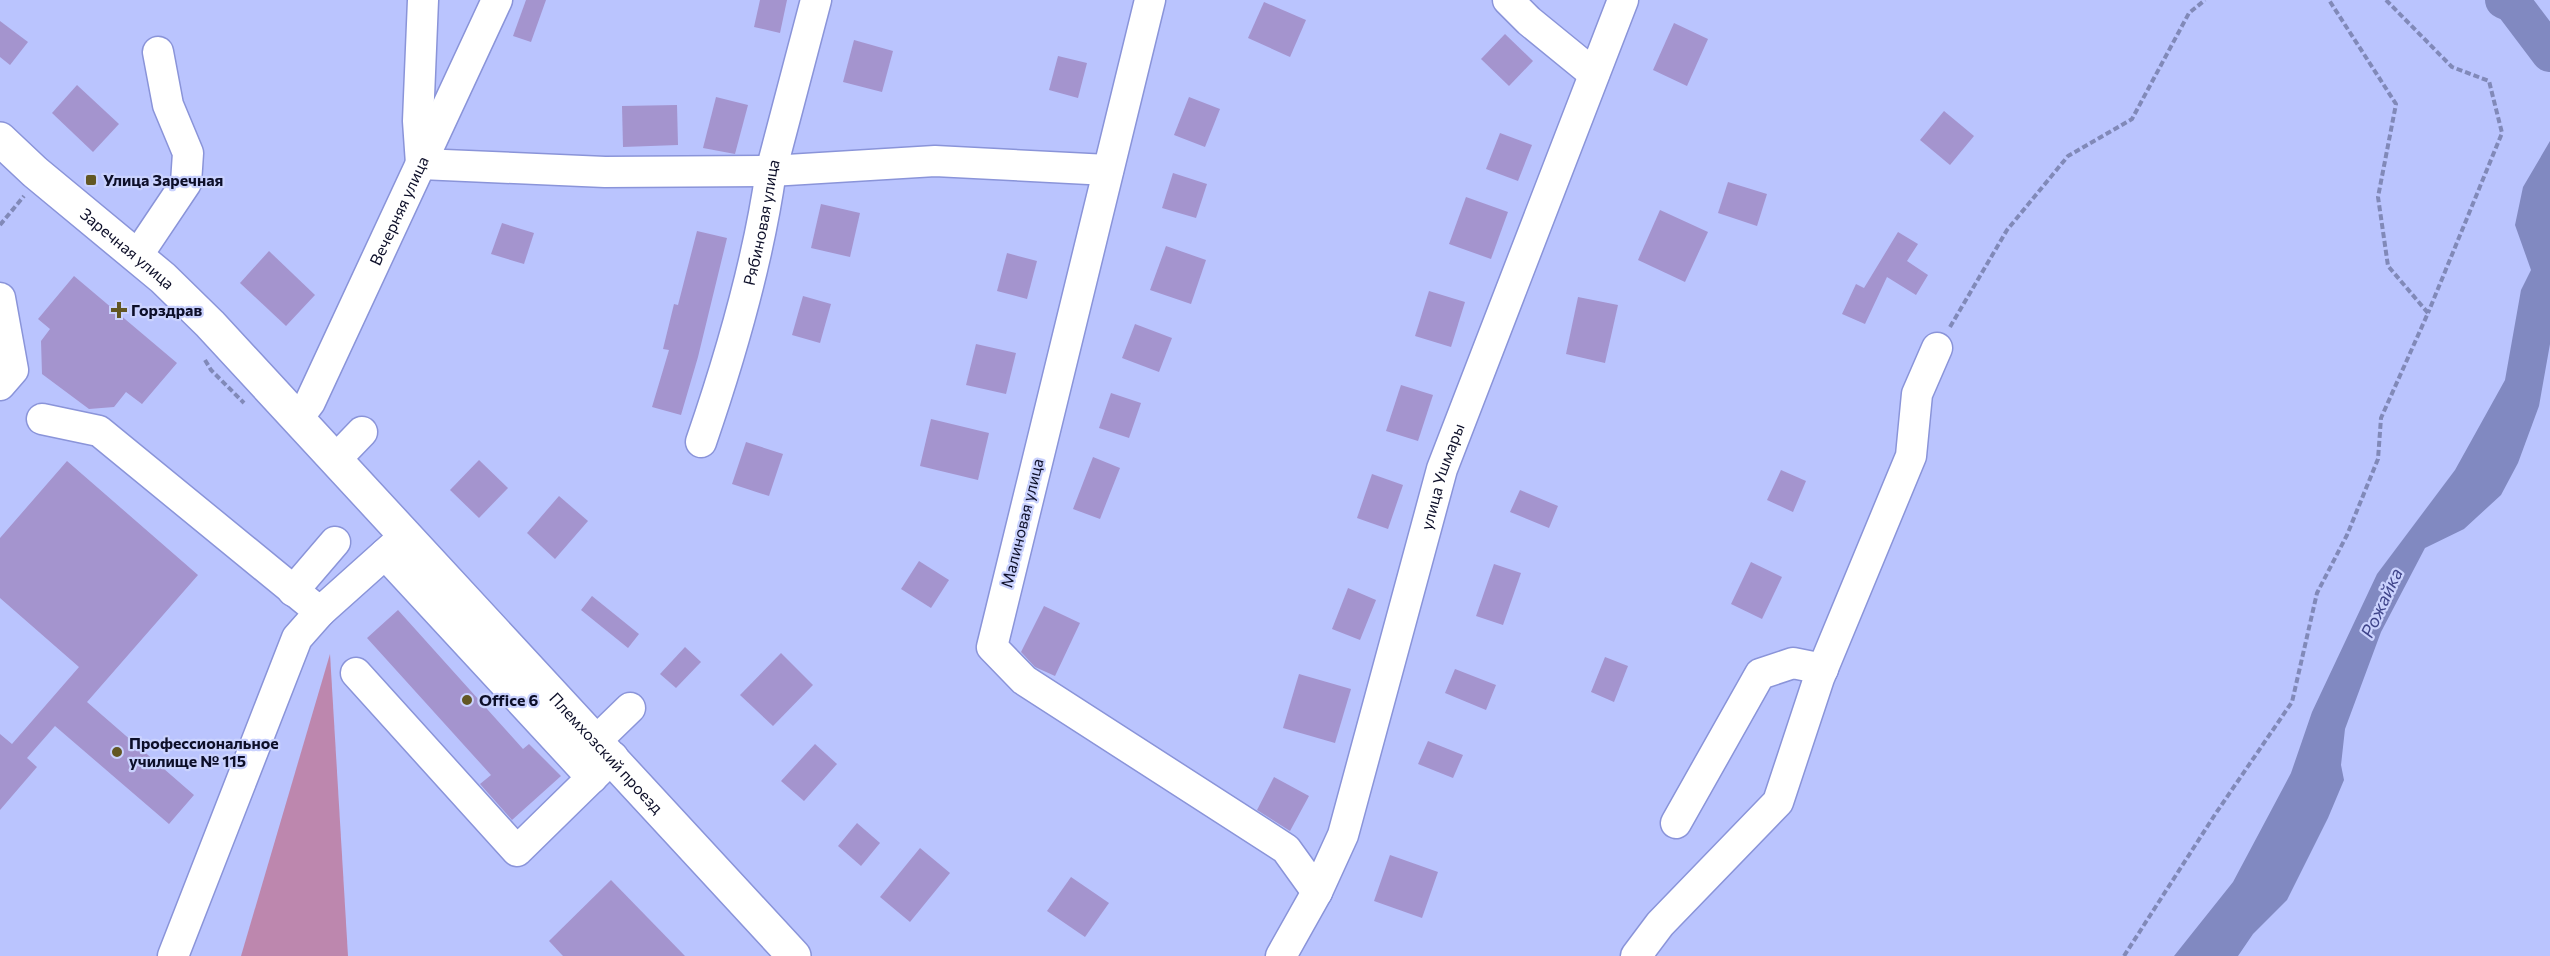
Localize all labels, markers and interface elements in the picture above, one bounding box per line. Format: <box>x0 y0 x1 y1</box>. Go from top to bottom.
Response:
street label: Вечерняя улица <box>365 153 432 268</box>
street label: Рябиновая улица <box>739 157 783 287</box>
place label: Улица Заречная <box>103 170 223 189</box>
marker: Улица Заречная <box>84 173 98 187</box>
street label: Заречная улица <box>77 204 179 293</box>
place label: Горздрав <box>131 300 202 319</box>
marker: Горздрав <box>112 303 126 317</box>
street label: улица Ушмары <box>1416 421 1468 532</box>
street label: Малиновая улица <box>996 456 1047 589</box>
water label: Рожайка <box>2355 564 2407 641</box>
street label: Племхозский проезд <box>546 688 668 817</box>
place label: Office 6 <box>479 690 538 709</box>
marker: Office 6 <box>460 693 474 707</box>
place label: Профессиональное училище № 115 <box>129 733 279 770</box>
marker: Профессиональное училище № 115 <box>110 745 124 759</box>

